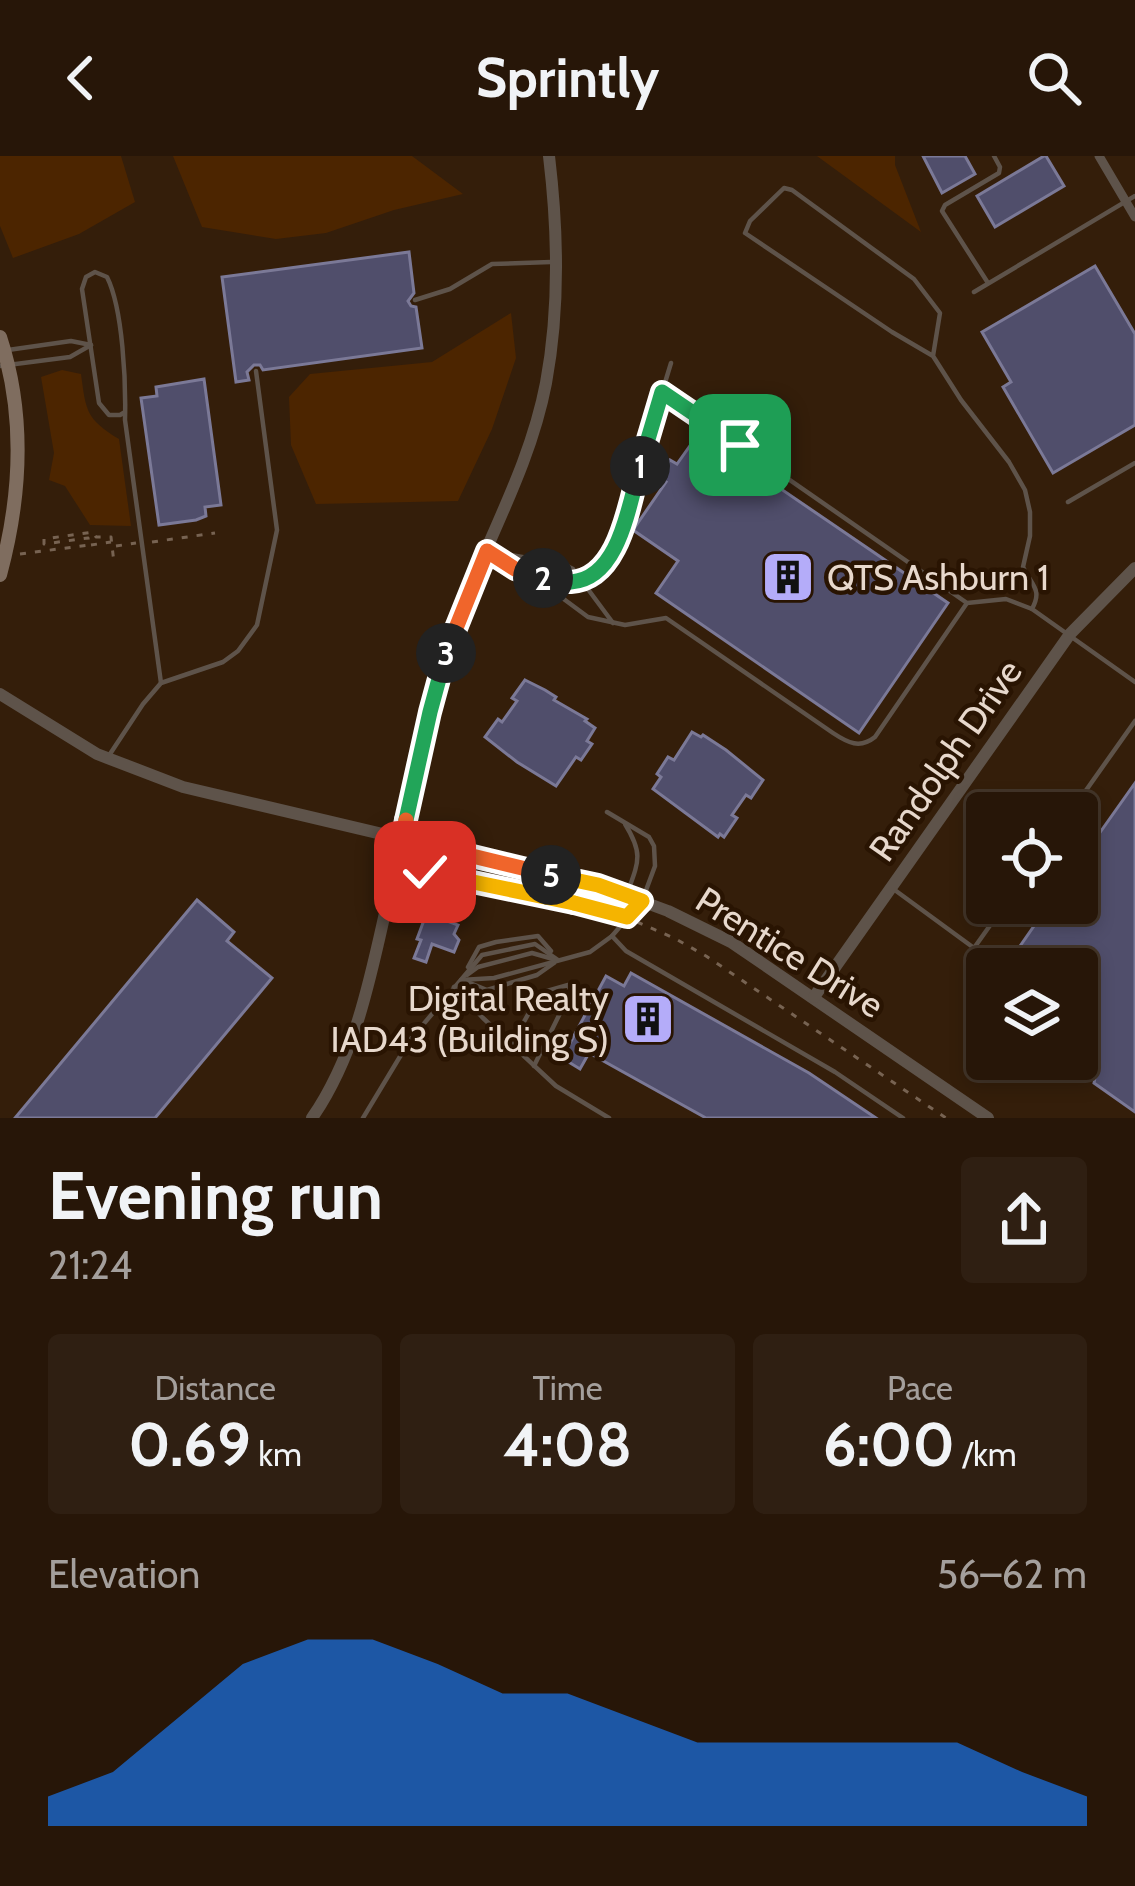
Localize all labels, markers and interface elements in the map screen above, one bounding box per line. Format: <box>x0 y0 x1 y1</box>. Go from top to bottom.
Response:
icon: back <box>48 45 114 111</box>
text: Sprintly <box>476 45 659 111</box>
icon: search <box>1021 45 1087 111</box>
pin <box>689 394 791 496</box>
icon: arrive <box>707 412 773 478</box>
pin: 1 <box>610 436 670 496</box>
text: 1 <box>634 446 646 486</box>
pin: 2 <box>513 548 573 608</box>
building icon: QTS Ashburn 1 <box>760 549 816 605</box>
place label: QTS Ashburn 1 <box>827 555 1049 599</box>
text: 2 <box>534 558 552 598</box>
pin: 3 <box>416 623 476 683</box>
text: 3 <box>437 633 455 673</box>
street label: Randolph Drive <box>859 651 1031 869</box>
map controls <box>966 792 1098 1080</box>
button: locate <box>966 792 1098 924</box>
pin <box>374 821 476 923</box>
icon: check <box>392 839 458 905</box>
pin: 5 <box>521 845 581 905</box>
text: 5 <box>542 855 560 895</box>
street label: Prentice Drive <box>688 877 892 1027</box>
button: layers <box>966 948 1098 1080</box>
place label: Digital Realty IAD43 (Building S) <box>330 976 609 1061</box>
building icon: Digital Realty IAD43 (Building S) <box>620 991 676 1047</box>
text: Evening run <box>48 1155 383 1236</box>
button: share <box>961 1157 1087 1283</box>
text: 21:24 <box>48 1241 132 1289</box>
text: Distance <box>154 1368 276 1408</box>
text: Time <box>532 1368 603 1408</box>
text: Pace <box>887 1368 953 1408</box>
text: 0.69 <box>128 1408 251 1481</box>
text: 4:08 <box>503 1408 632 1481</box>
text: 6:00 <box>823 1408 955 1481</box>
text: km <box>251 1434 302 1474</box>
text: /km <box>955 1434 1017 1474</box>
text: Elevation <box>48 1550 200 1598</box>
text: 56–62 m <box>937 1550 1087 1598</box>

